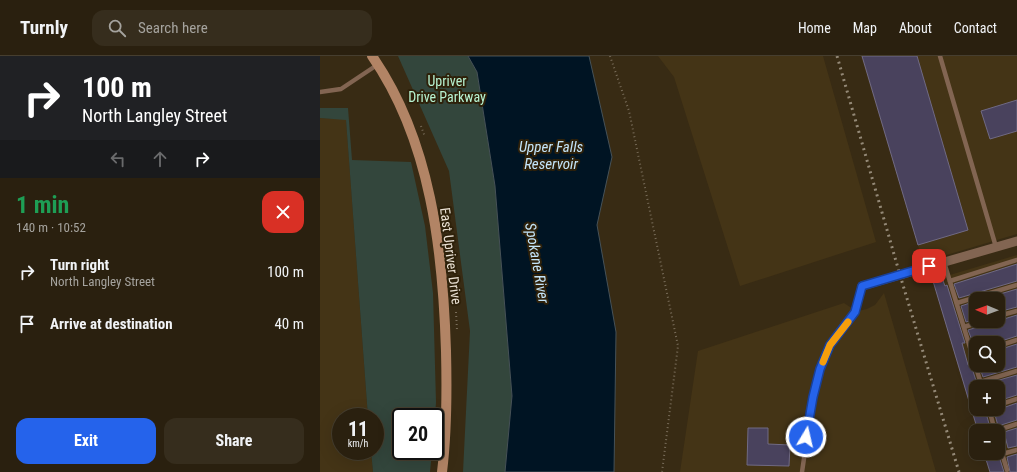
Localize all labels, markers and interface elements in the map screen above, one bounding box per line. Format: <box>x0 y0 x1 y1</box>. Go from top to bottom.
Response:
search box <box>92 10 372 46</box>
text: Turnly <box>20 16 68 39</box>
icon: search <box>106 17 128 39</box>
text: Search here <box>138 19 208 37</box>
text: Home <box>798 20 831 36</box>
text: Map <box>853 20 877 36</box>
text: About <box>899 20 932 36</box>
text: Contact <box>954 20 997 36</box>
text: 100 m <box>82 71 152 104</box>
icon: right <box>16 72 68 124</box>
park label: Upriver Drive Parkway <box>408 73 486 105</box>
text: North Langley Street <box>82 105 227 126</box>
water label: Upper Falls Reservoir <box>519 138 583 173</box>
icon: left <box>107 148 129 170</box>
icon: ahead <box>149 148 171 170</box>
icon: right <box>191 148 213 170</box>
text: 1 min <box>16 191 69 219</box>
button: close <box>262 191 304 233</box>
street label: East Upriver Drive <box>437 207 465 306</box>
text: 140 m · 10:52 <box>16 220 86 235</box>
water label: Spokane River <box>521 221 553 305</box>
pin <box>912 249 946 283</box>
icon: arrive <box>918 255 940 277</box>
text: Turn right <box>50 256 109 274</box>
icon: right <box>16 261 38 283</box>
text: 100 m <box>267 263 304 281</box>
text: North Langley Street <box>50 274 155 289</box>
north arrow <box>969 292 1005 328</box>
map controls <box>969 292 1005 460</box>
icon: arrive <box>16 313 38 335</box>
text: Arrive at destination <box>50 315 173 333</box>
text: 40 m <box>274 315 304 333</box>
button: search <box>969 336 1005 372</box>
button: + <box>969 380 1005 416</box>
speed limit sign: 20 <box>392 408 444 460</box>
position arrow <box>785 416 827 458</box>
text: 11 <box>348 417 368 441</box>
button: Exit <box>16 418 156 464</box>
button: Share <box>164 418 304 464</box>
button: − <box>969 424 1005 460</box>
text: km/h <box>348 438 368 449</box>

